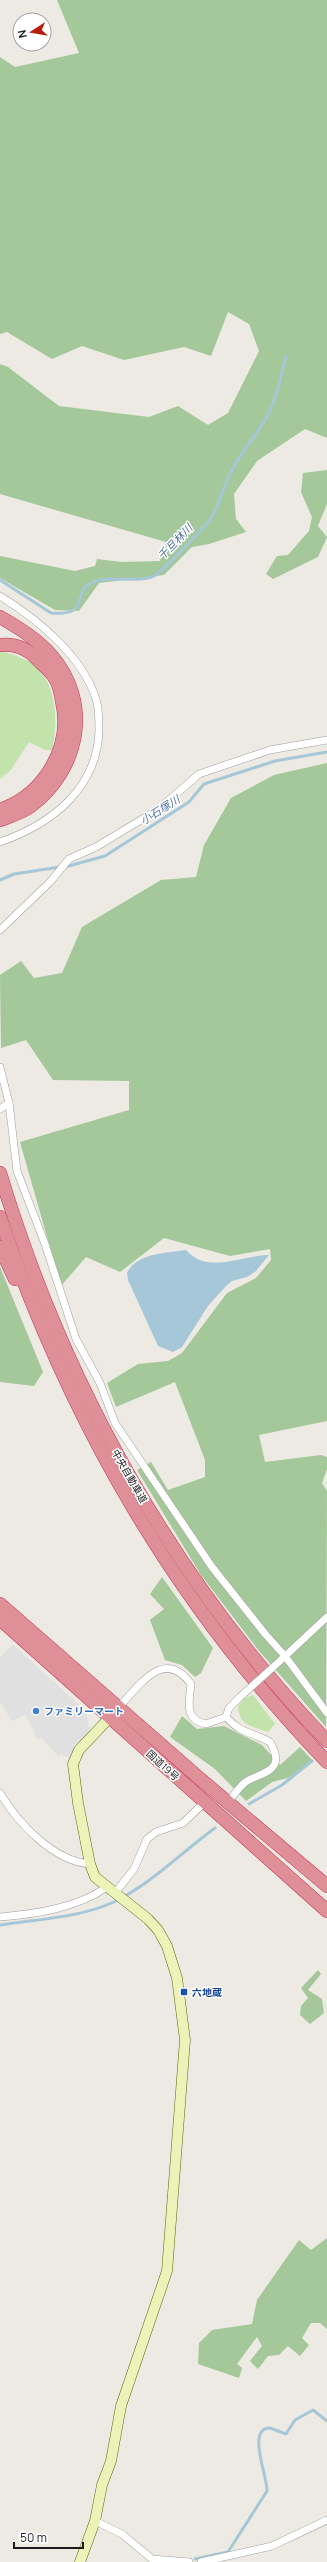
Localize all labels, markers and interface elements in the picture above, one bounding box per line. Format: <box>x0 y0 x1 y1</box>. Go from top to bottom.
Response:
north arrow <box>12 12 52 52</box>
text: N <box>14 29 30 40</box>
water label: 千旦林川 <box>154 520 196 563</box>
water label: 小石塚川 <box>137 791 183 828</box>
street label: 中央自動車道 <box>109 1447 151 1505</box>
place label: ファミリーマート <box>44 1704 124 1718</box>
marker: ファミリーマート <box>31 1706 41 1716</box>
street label: 国道19号 <box>143 1746 183 1784</box>
place label: 六地蔵 <box>192 1985 222 1999</box>
marker: 六地蔵 <box>179 1987 189 1997</box>
scale bar <box>14 2524 83 2550</box>
text: 50 m <box>20 2529 47 2546</box>

